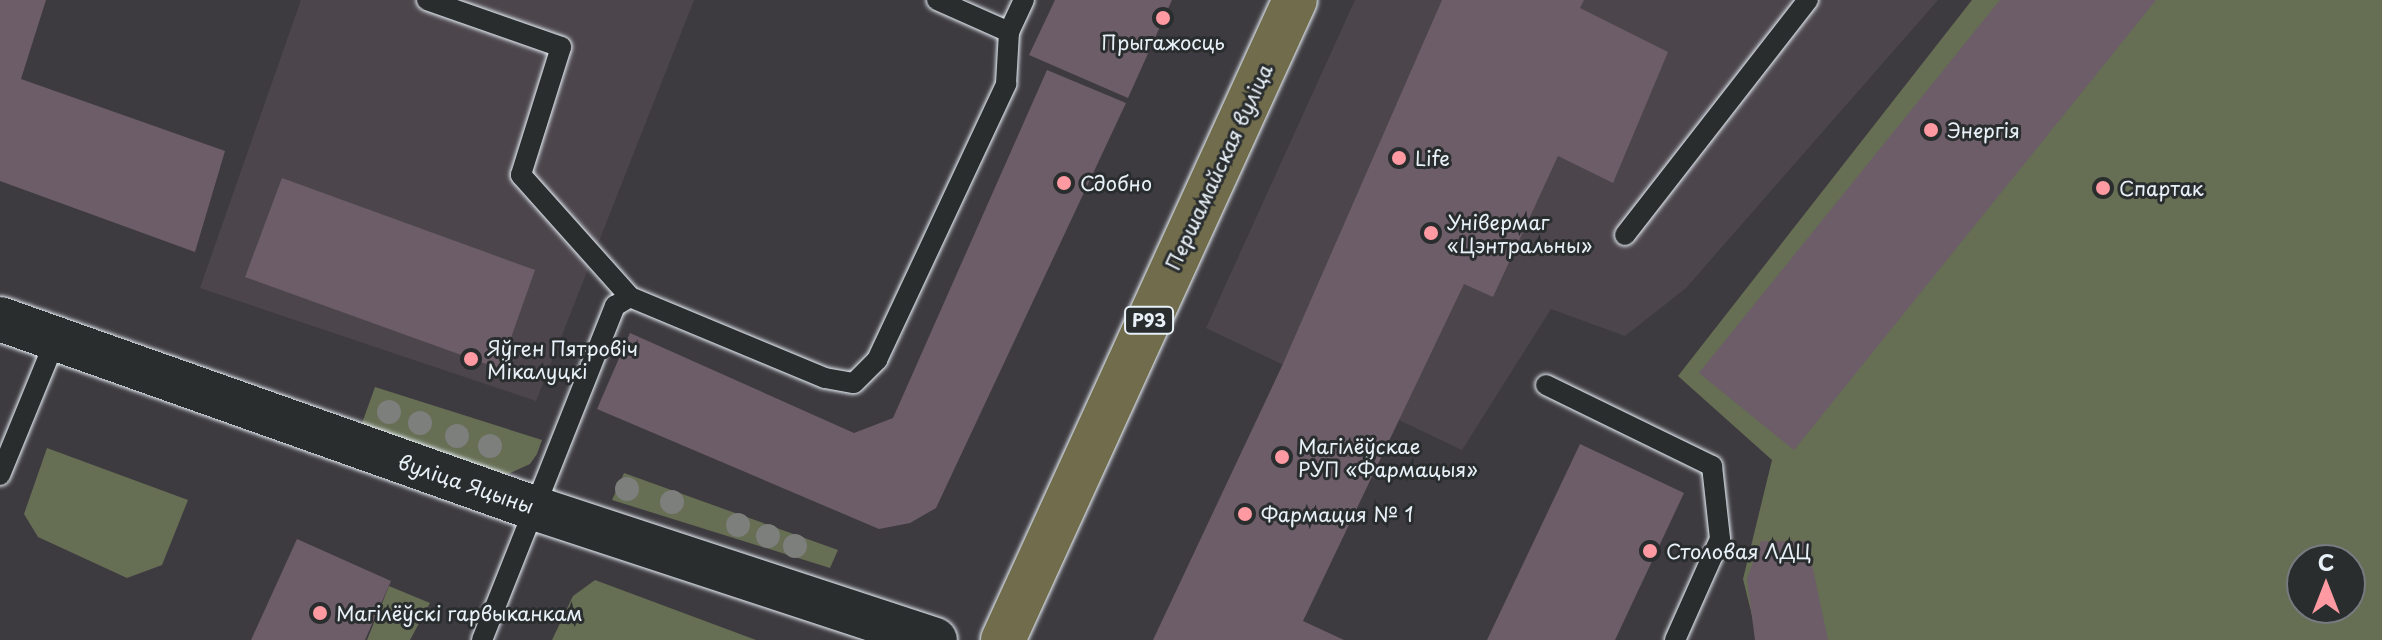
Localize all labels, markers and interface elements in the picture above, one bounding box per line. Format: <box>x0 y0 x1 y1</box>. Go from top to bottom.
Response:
marker: Прыгажосць <box>1154 9 1172 27</box>
place label: Прыгажосць <box>1101 30 1225 54</box>
street label: Першамайская вуліца <box>1161 60 1277 274</box>
place label: Энергія <box>1947 118 2020 142</box>
marker: Энергія <box>1922 121 1940 139</box>
place label: Life <box>1415 146 1450 170</box>
marker: Life <box>1390 149 1408 167</box>
place label: Сдобно <box>1080 171 1152 195</box>
marker: Сдобно <box>1055 174 1073 192</box>
place label: Спартак <box>2119 176 2204 200</box>
marker: Спартак <box>2094 179 2112 197</box>
place label: Універмаг «Цэнтральны» <box>1447 210 1592 257</box>
marker: Універмаг «Цэнтральны» <box>1422 224 1440 242</box>
road number: Р93 <box>1123 306 1175 334</box>
place label: Яўген Пятровіч Мікалуцкі <box>487 336 638 383</box>
marker: Яўген Пятровіч Мікалуцкі <box>462 350 480 368</box>
place label: Магілёўскае РУП «Фармацыя» <box>1298 434 1478 481</box>
marker: Магілёўскае РУП «Фармацыя» <box>1273 448 1291 466</box>
street label: вуліца Яцыны <box>395 450 537 518</box>
place label: Фармация № 1 <box>1261 502 1413 526</box>
marker: Фармация № 1 <box>1236 505 1254 523</box>
place label: Столовая ЛДЦ <box>1666 539 1811 563</box>
marker: Столовая ЛДЦ <box>1641 542 1659 560</box>
north arrow <box>2286 544 2366 624</box>
text: С <box>2318 545 2334 578</box>
place label: Магілёўскі гарвыканкам <box>336 601 584 625</box>
marker: Магілёўскі гарвыканкам <box>311 604 329 622</box>

